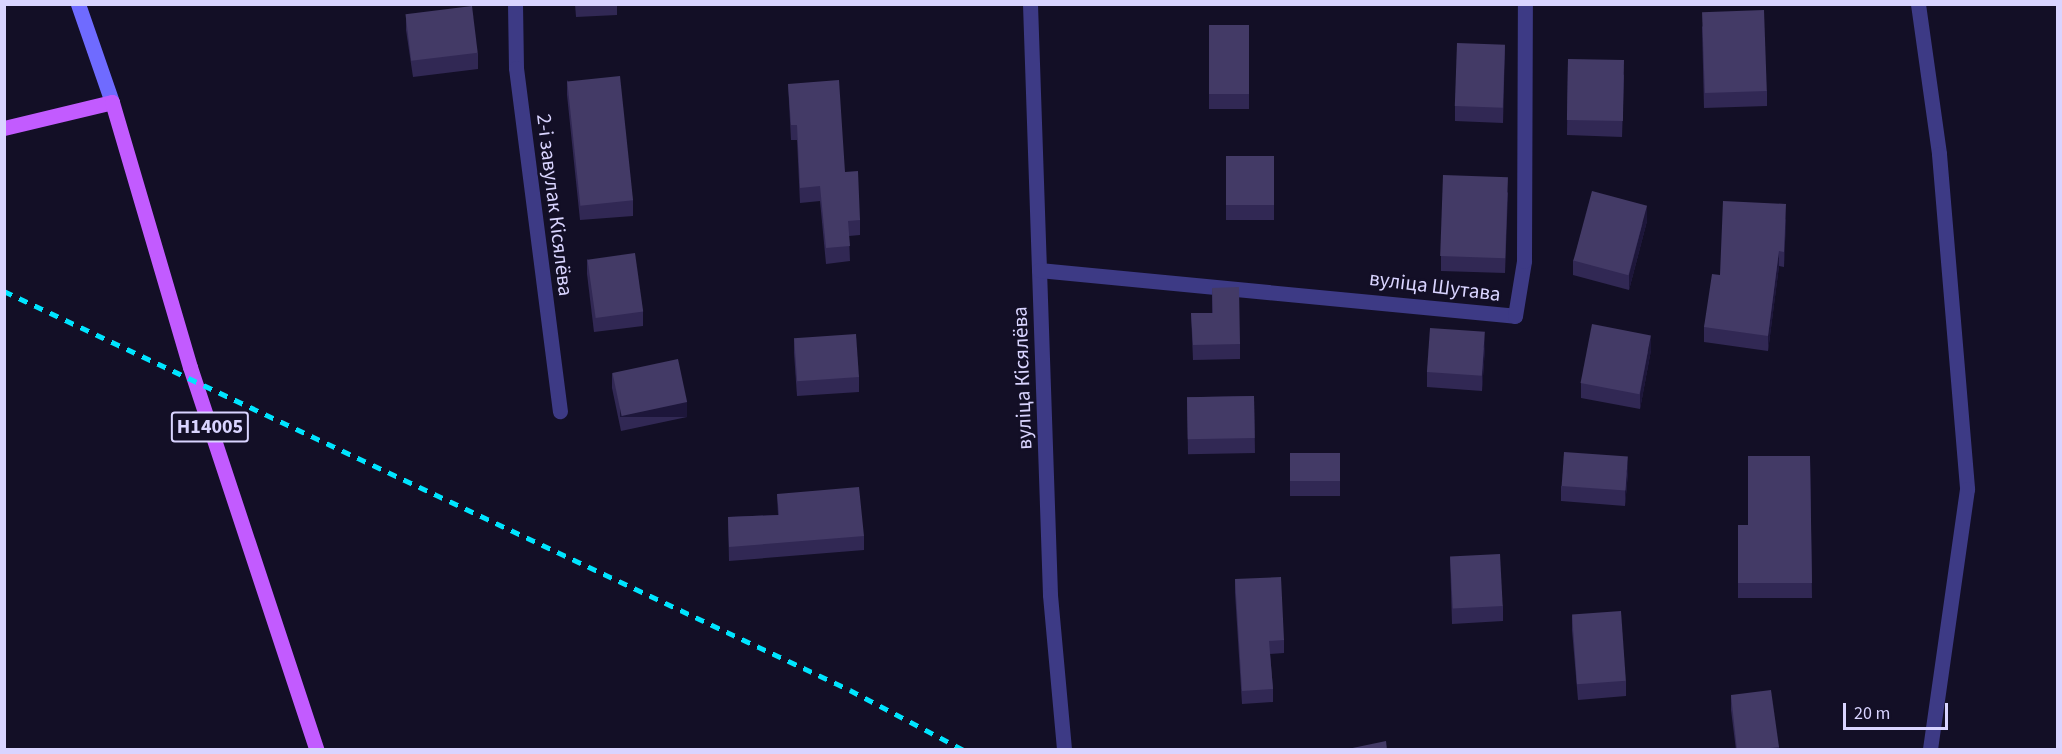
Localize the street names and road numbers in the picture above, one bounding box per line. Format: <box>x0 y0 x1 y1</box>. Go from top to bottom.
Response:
street label: 2-і завулак Кісялёва <box>531 112 579 298</box>
street label: вуліца Шутава <box>1368 265 1502 307</box>
street label: вуліца Кісялёва <box>1007 306 1037 450</box>
road number: Н14005 <box>170 410 250 444</box>

